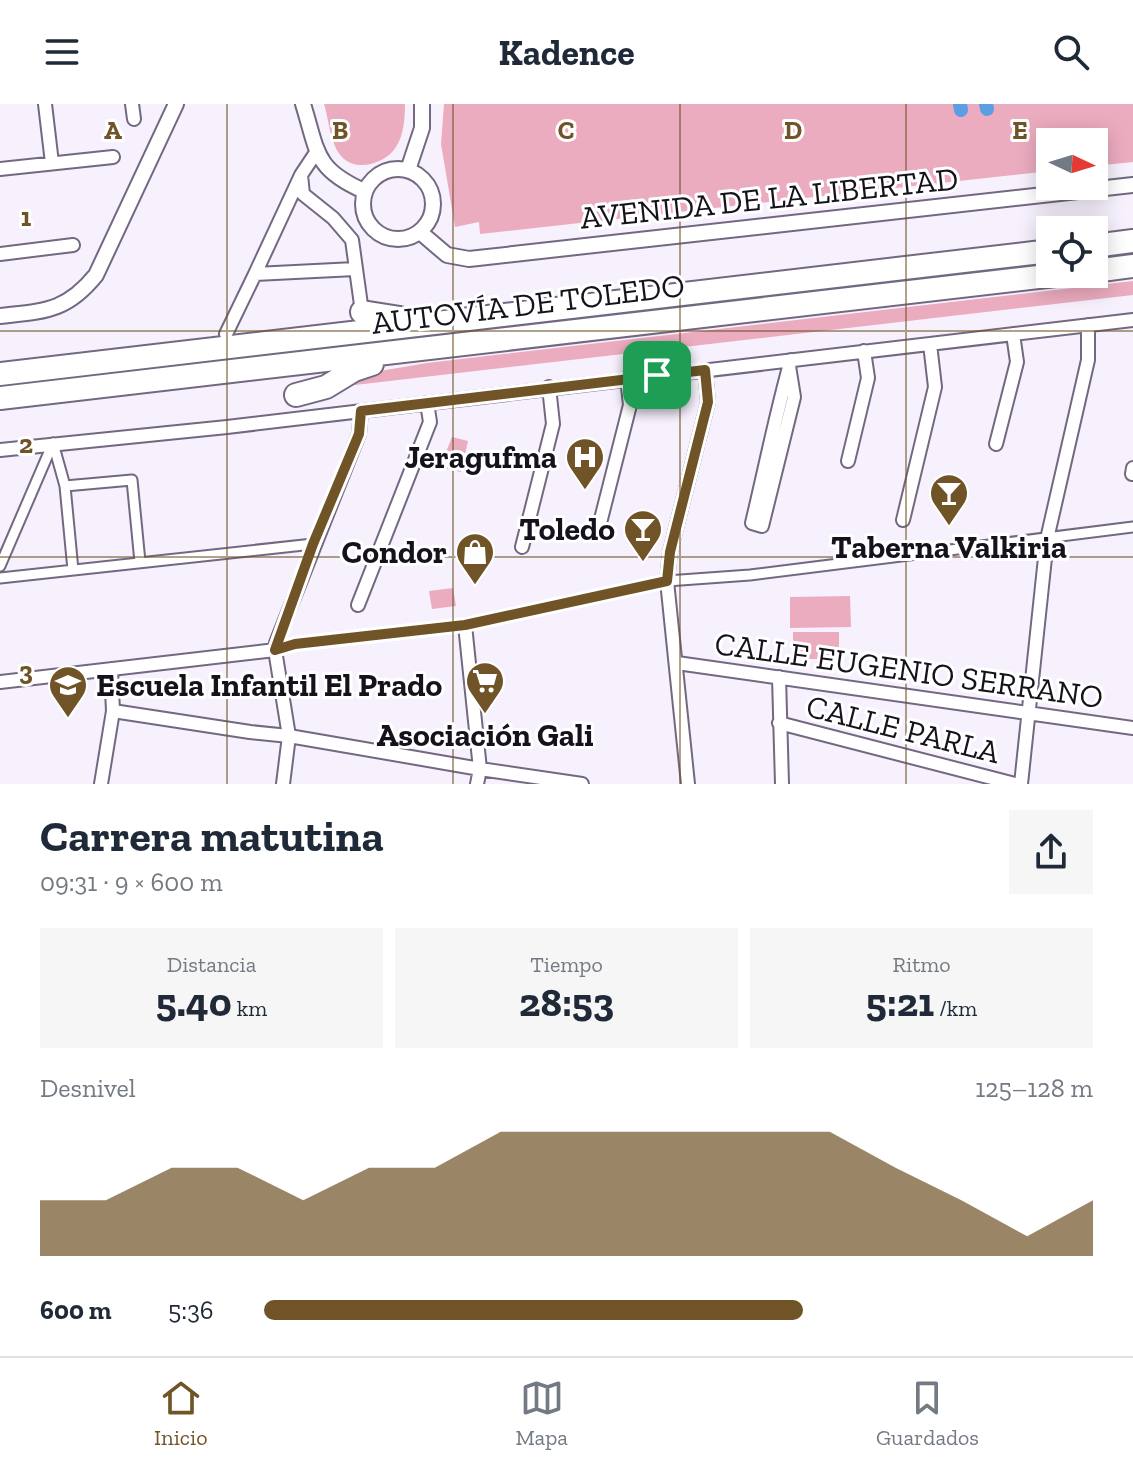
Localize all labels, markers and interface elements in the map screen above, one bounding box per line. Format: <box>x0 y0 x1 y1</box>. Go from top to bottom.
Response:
icon: menu <box>40 30 84 74</box>
icon: search <box>1049 30 1093 74</box>
text: Kadence <box>498 31 635 74</box>
text: A <box>104 114 122 146</box>
text: B <box>332 114 348 146</box>
text: C <box>558 114 574 146</box>
text: D <box>784 114 802 146</box>
text: E <box>1012 114 1028 146</box>
north arrow <box>1036 128 1108 200</box>
map controls <box>1036 128 1108 288</box>
street label: AVENIDA DE LA LIBERTAD <box>578 159 960 237</box>
text: 1 <box>21 201 32 233</box>
button: locate <box>1036 216 1108 288</box>
street label: AUTOVÍA DE TOLEDO <box>369 266 687 342</box>
pin <box>623 341 691 409</box>
icon: arrive <box>635 353 679 397</box>
text: 2 <box>19 428 33 460</box>
hospital icon: Jeragufma <box>564 436 606 491</box>
place label: Jeragufma <box>405 438 557 476</box>
bar icon: Taberna Valkiria <box>928 472 970 527</box>
bar icon: Toledo <box>622 508 664 563</box>
place label: Toledo <box>519 510 615 548</box>
place label: Taberna Valkiria <box>831 528 1067 566</box>
shop icon: Condor <box>454 531 496 586</box>
place label: Condor <box>342 533 447 571</box>
street label: CALLE EUGENIO SERRANO <box>712 624 1106 716</box>
text: 3 <box>19 655 33 687</box>
supermarket icon: Asociación Gali <box>464 660 506 715</box>
school or university icon: Escuela Infantil El Prado <box>47 664 89 719</box>
place label: Escuela Infantil El Prado <box>96 666 443 704</box>
street label: CALLE PARLA <box>802 687 1004 771</box>
place label: Asociación Gali <box>376 716 594 754</box>
text: Carrera matutina <box>40 809 384 862</box>
button: share <box>1009 810 1093 894</box>
text: 09:31 · 9 × 600 m <box>40 866 223 898</box>
text: Distancia <box>167 951 256 978</box>
text: Tiempo <box>530 951 603 978</box>
text: Ritmo <box>892 951 951 978</box>
text: 5.40 <box>156 978 232 1026</box>
text: 28:53 <box>519 978 614 1026</box>
text: 5:21 <box>866 978 934 1026</box>
text: km <box>232 995 267 1022</box>
text: /km <box>934 995 977 1022</box>
text: Desnivel <box>40 1072 136 1104</box>
text: 125–128 m <box>975 1072 1093 1104</box>
text: 600 m <box>40 1294 112 1326</box>
text: 5:36 <box>168 1294 214 1326</box>
tab: Inicio <box>154 1376 207 1451</box>
tab: Mapa <box>515 1376 568 1451</box>
tab: Guardados <box>876 1376 979 1451</box>

